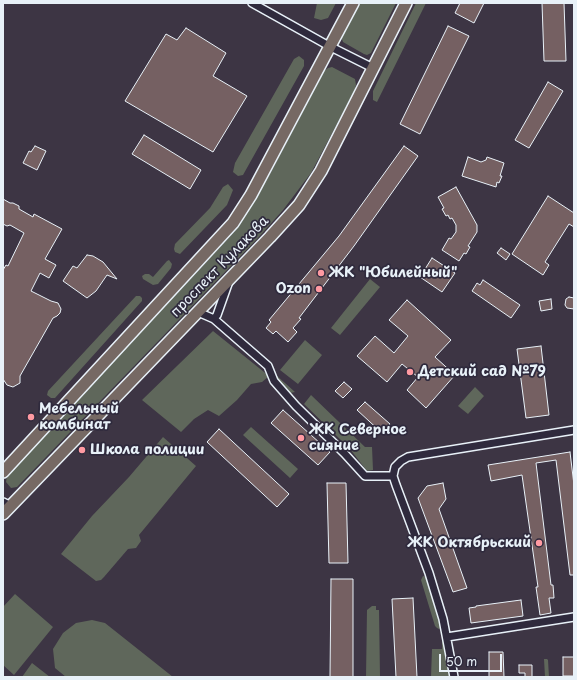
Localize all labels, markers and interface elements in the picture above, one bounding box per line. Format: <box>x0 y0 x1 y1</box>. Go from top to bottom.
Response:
street label: проспект Кулакова <box>167 213 273 321</box>
place label: ЖК "Юбилейный" <box>329 265 457 281</box>
marker: ЖК "Юбилейный" <box>316 268 326 278</box>
place label: Ozon <box>276 281 311 297</box>
marker: Ozon <box>314 284 324 294</box>
place label: Детский сад №79 <box>418 364 546 380</box>
marker: Детский сад №79 <box>405 367 415 377</box>
place label: Мебельный комбинат <box>39 401 119 434</box>
marker: Мебельный комбинат <box>26 412 36 422</box>
place label: ЖК Северное сияние <box>309 422 407 454</box>
marker: ЖК Северное сияние <box>296 433 306 443</box>
place label: Школа полиции <box>90 442 205 458</box>
marker: Школа полиции <box>77 445 87 455</box>
place label: ЖК Октябрьский <box>407 535 531 551</box>
marker: ЖК Октябрьский <box>534 538 544 548</box>
scale bar <box>441 646 504 672</box>
text: 50 m <box>446 652 477 670</box>

